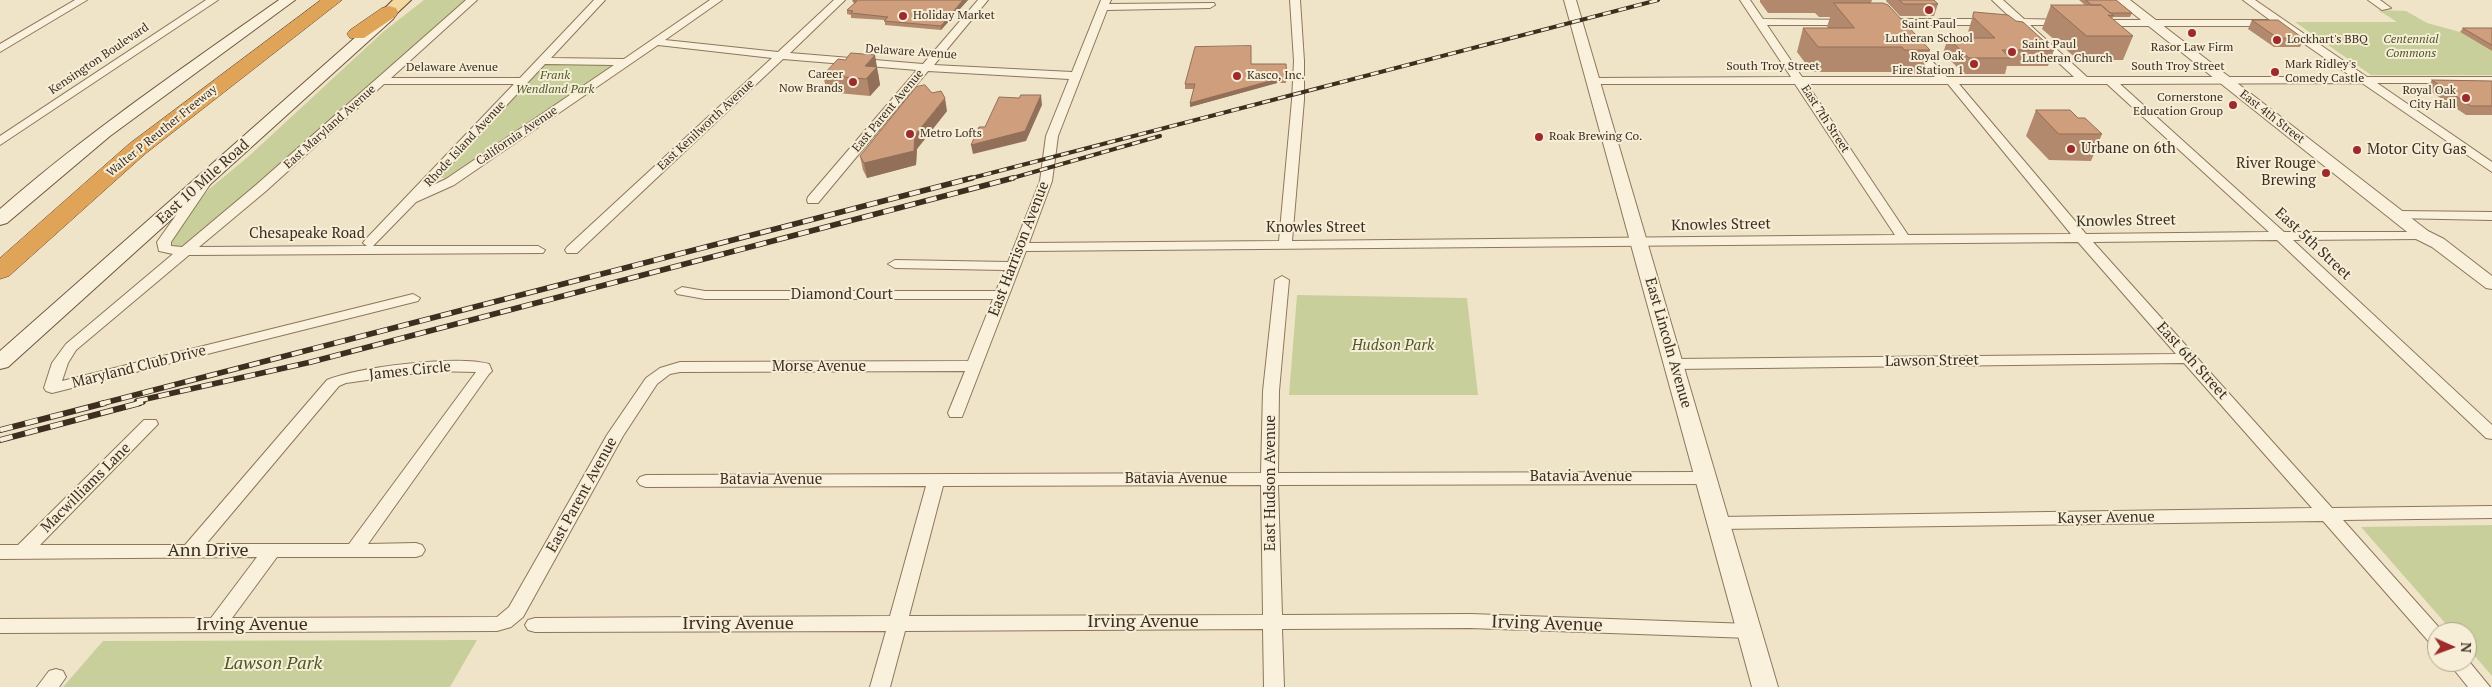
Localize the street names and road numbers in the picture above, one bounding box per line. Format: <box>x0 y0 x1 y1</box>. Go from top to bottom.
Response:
street label: Kensington Boulevard <box>46 20 152 98</box>
street label: Delaware Avenue <box>865 42 957 62</box>
street label: South Troy Street <box>1726 60 1820 74</box>
street label: South Troy Street <box>2131 60 2225 74</box>
street label: Delaware Avenue <box>406 61 498 75</box>
street label: East Parent Avenue <box>849 67 927 155</box>
street label: East Kenilworth Avenue <box>655 77 757 173</box>
street label: Walter P Reuther Freeway <box>104 82 220 180</box>
street label: East Maryland Avenue <box>281 82 379 172</box>
street label: East 7th Street <box>1798 82 1852 156</box>
street label: East 4th Street <box>2237 87 2307 147</box>
street label: Rhode Island Avenue <box>422 98 508 190</box>
street label: California Avenue <box>474 103 560 169</box>
street label: East 10 Mile Road <box>153 136 253 228</box>
street label: East Harrison Avenue <box>985 179 1053 319</box>
street label: East 5th Street <box>2271 204 2355 284</box>
street label: Knowles Street <box>2076 211 2176 231</box>
street label: Knowles Street <box>1671 215 1771 235</box>
street label: Knowles Street <box>1266 219 1366 237</box>
street label: Chesapeake Road <box>249 225 365 243</box>
street label: East Lincoln Avenue <box>1641 276 1695 410</box>
street label: Diamond Court <box>791 286 893 304</box>
street label: East 6th Street <box>2153 319 2231 403</box>
street label: Maryland Club Drive <box>70 342 208 392</box>
street label: Lawson Street <box>1885 351 1979 371</box>
street label: James Circle <box>368 358 452 384</box>
street label: Morse Avenue <box>772 358 866 376</box>
street label: East Hudson Avenue <box>1262 415 1280 551</box>
street label: East Parent Avenue <box>543 434 621 556</box>
street label: Macwilliams Lane <box>37 439 135 537</box>
street label: Batavia Avenue <box>1530 468 1632 486</box>
street label: Batavia Avenue <box>1125 470 1227 488</box>
street label: Batavia Avenue <box>720 471 822 489</box>
street label: Kayser Avenue <box>2057 508 2155 528</box>
street label: Ann Drive <box>168 540 248 562</box>
street label: Irving Avenue <box>1087 611 1199 633</box>
street label: Irving Avenue <box>1491 611 1603 637</box>
street label: Irving Avenue <box>682 613 794 635</box>
street label: Irving Avenue <box>196 614 308 636</box>

